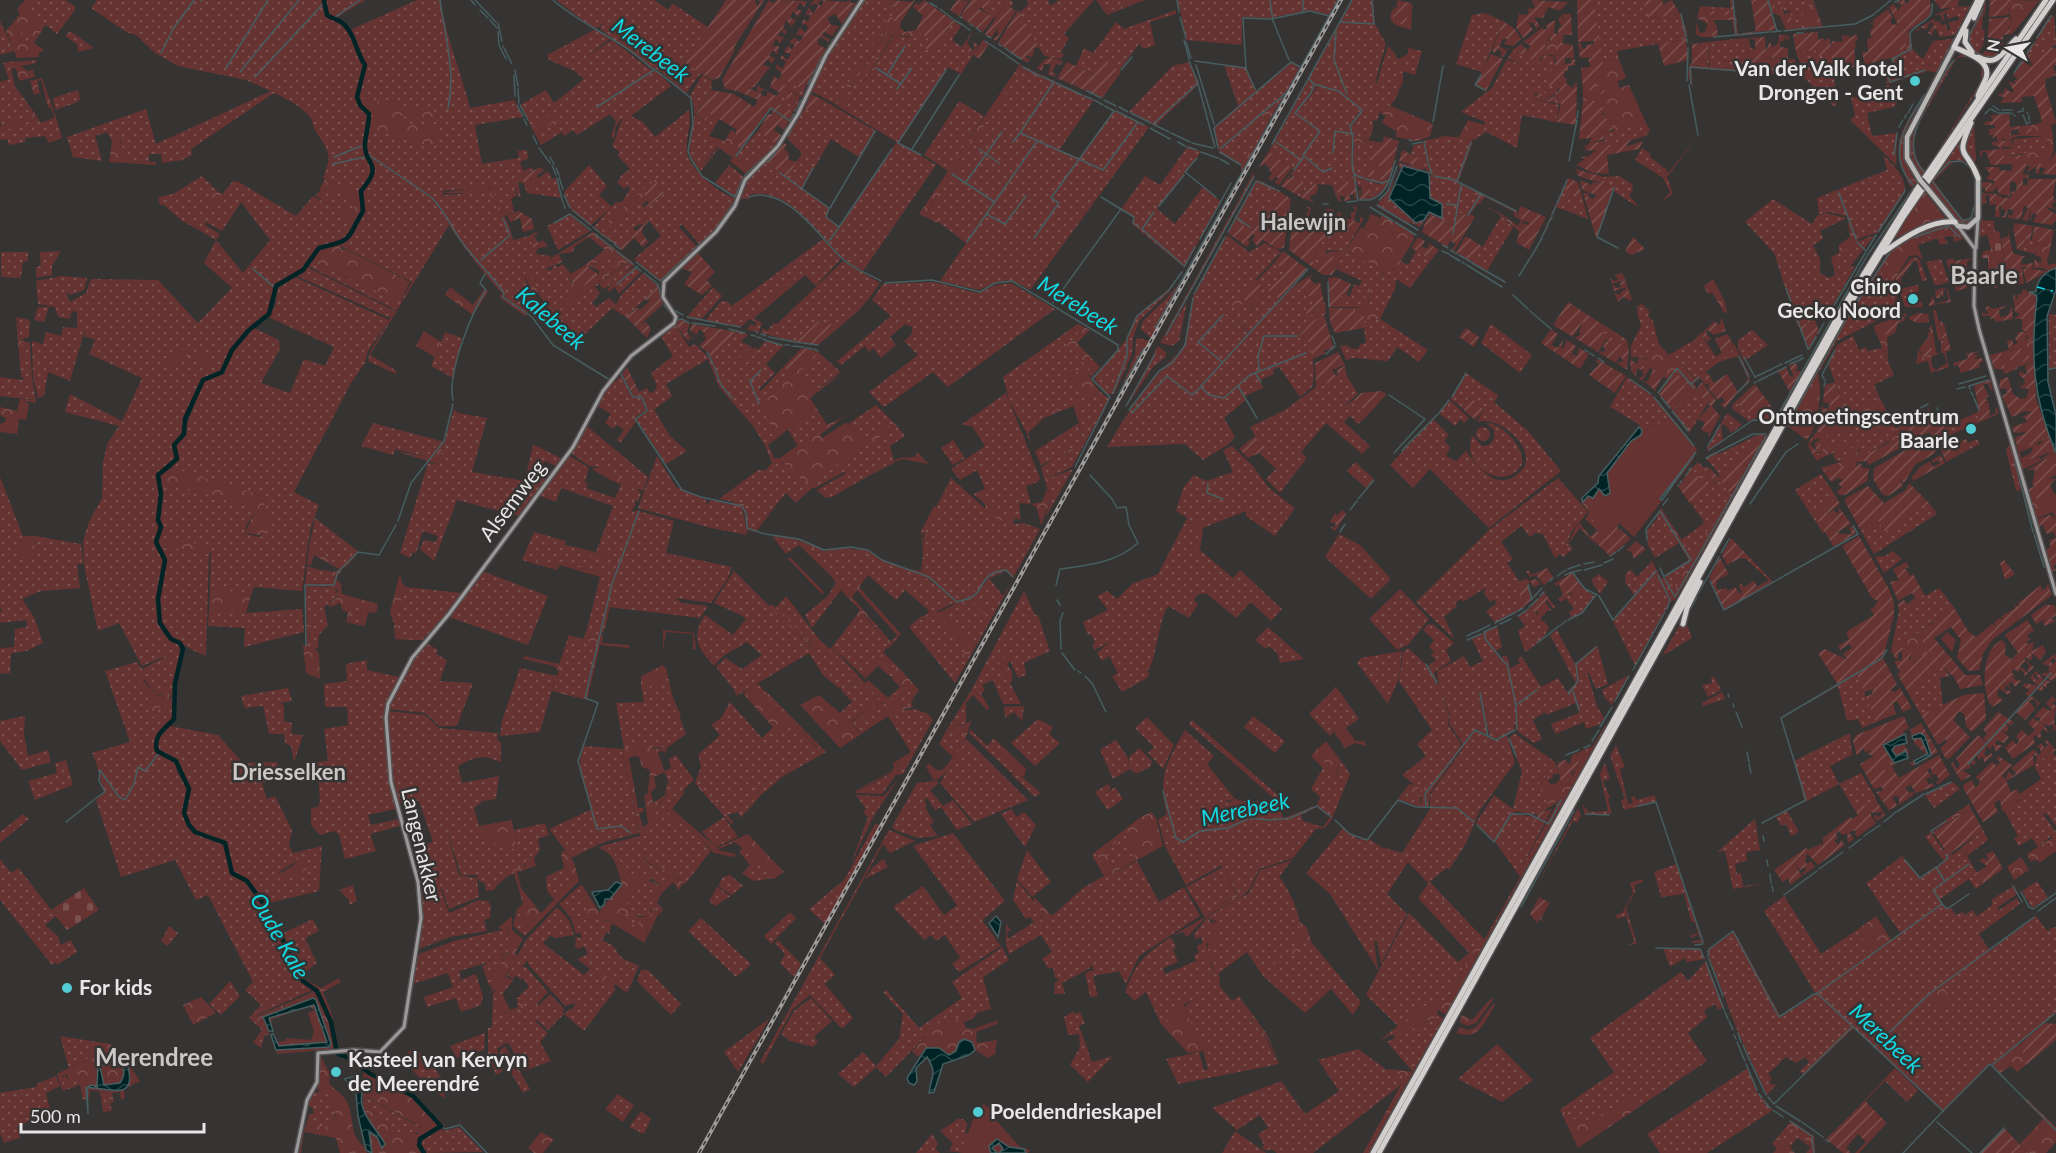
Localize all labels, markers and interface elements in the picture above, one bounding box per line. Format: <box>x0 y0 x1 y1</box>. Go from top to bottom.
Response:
water label: Merebeek <box>607 12 696 88</box>
north arrow <box>1978 18 2038 78</box>
text: N <box>1982 38 2003 53</box>
place label: Van der Valk hotel Drongen - Gent <box>1734 55 1903 104</box>
marker: Van der Valk hotel Drongen - Gent <box>1908 74 1922 88</box>
district label: Halewijn <box>1260 208 1346 235</box>
district label: Baarle <box>1950 260 2018 289</box>
water label: Merebeek <box>1033 269 1124 340</box>
place label: Chiro Gecko Noord <box>1777 273 1901 322</box>
water label: Kalebeek <box>511 280 592 355</box>
marker: Chiro Gecko Noord <box>1906 292 1920 306</box>
place label: Ontmoetingscentrum Baarle <box>1758 403 1959 452</box>
marker: Ontmoetingscentrum Baarle <box>1964 422 1978 436</box>
street label: Alsemweg <box>473 455 550 546</box>
district label: Driesselken <box>232 758 346 785</box>
street label: Langenakker <box>397 785 448 905</box>
water label: Merebeek <box>1198 786 1292 831</box>
water label: Oude Kale <box>245 888 316 984</box>
place label: For kids <box>79 974 152 999</box>
marker: For kids <box>60 981 74 995</box>
water label: Merebeek <box>1844 997 1929 1079</box>
district label: Merendree <box>95 1042 213 1071</box>
place label: Kasteel van Kervyn de Meerendré <box>348 1046 527 1095</box>
marker: Kasteel van Kervyn de Meerendré <box>329 1065 343 1079</box>
scale bar <box>21 1096 204 1134</box>
place label: Poeldendrieskapel <box>990 1098 1162 1123</box>
text: 500 m <box>30 1105 81 1127</box>
marker: Poeldendrieskapel <box>971 1105 985 1119</box>

